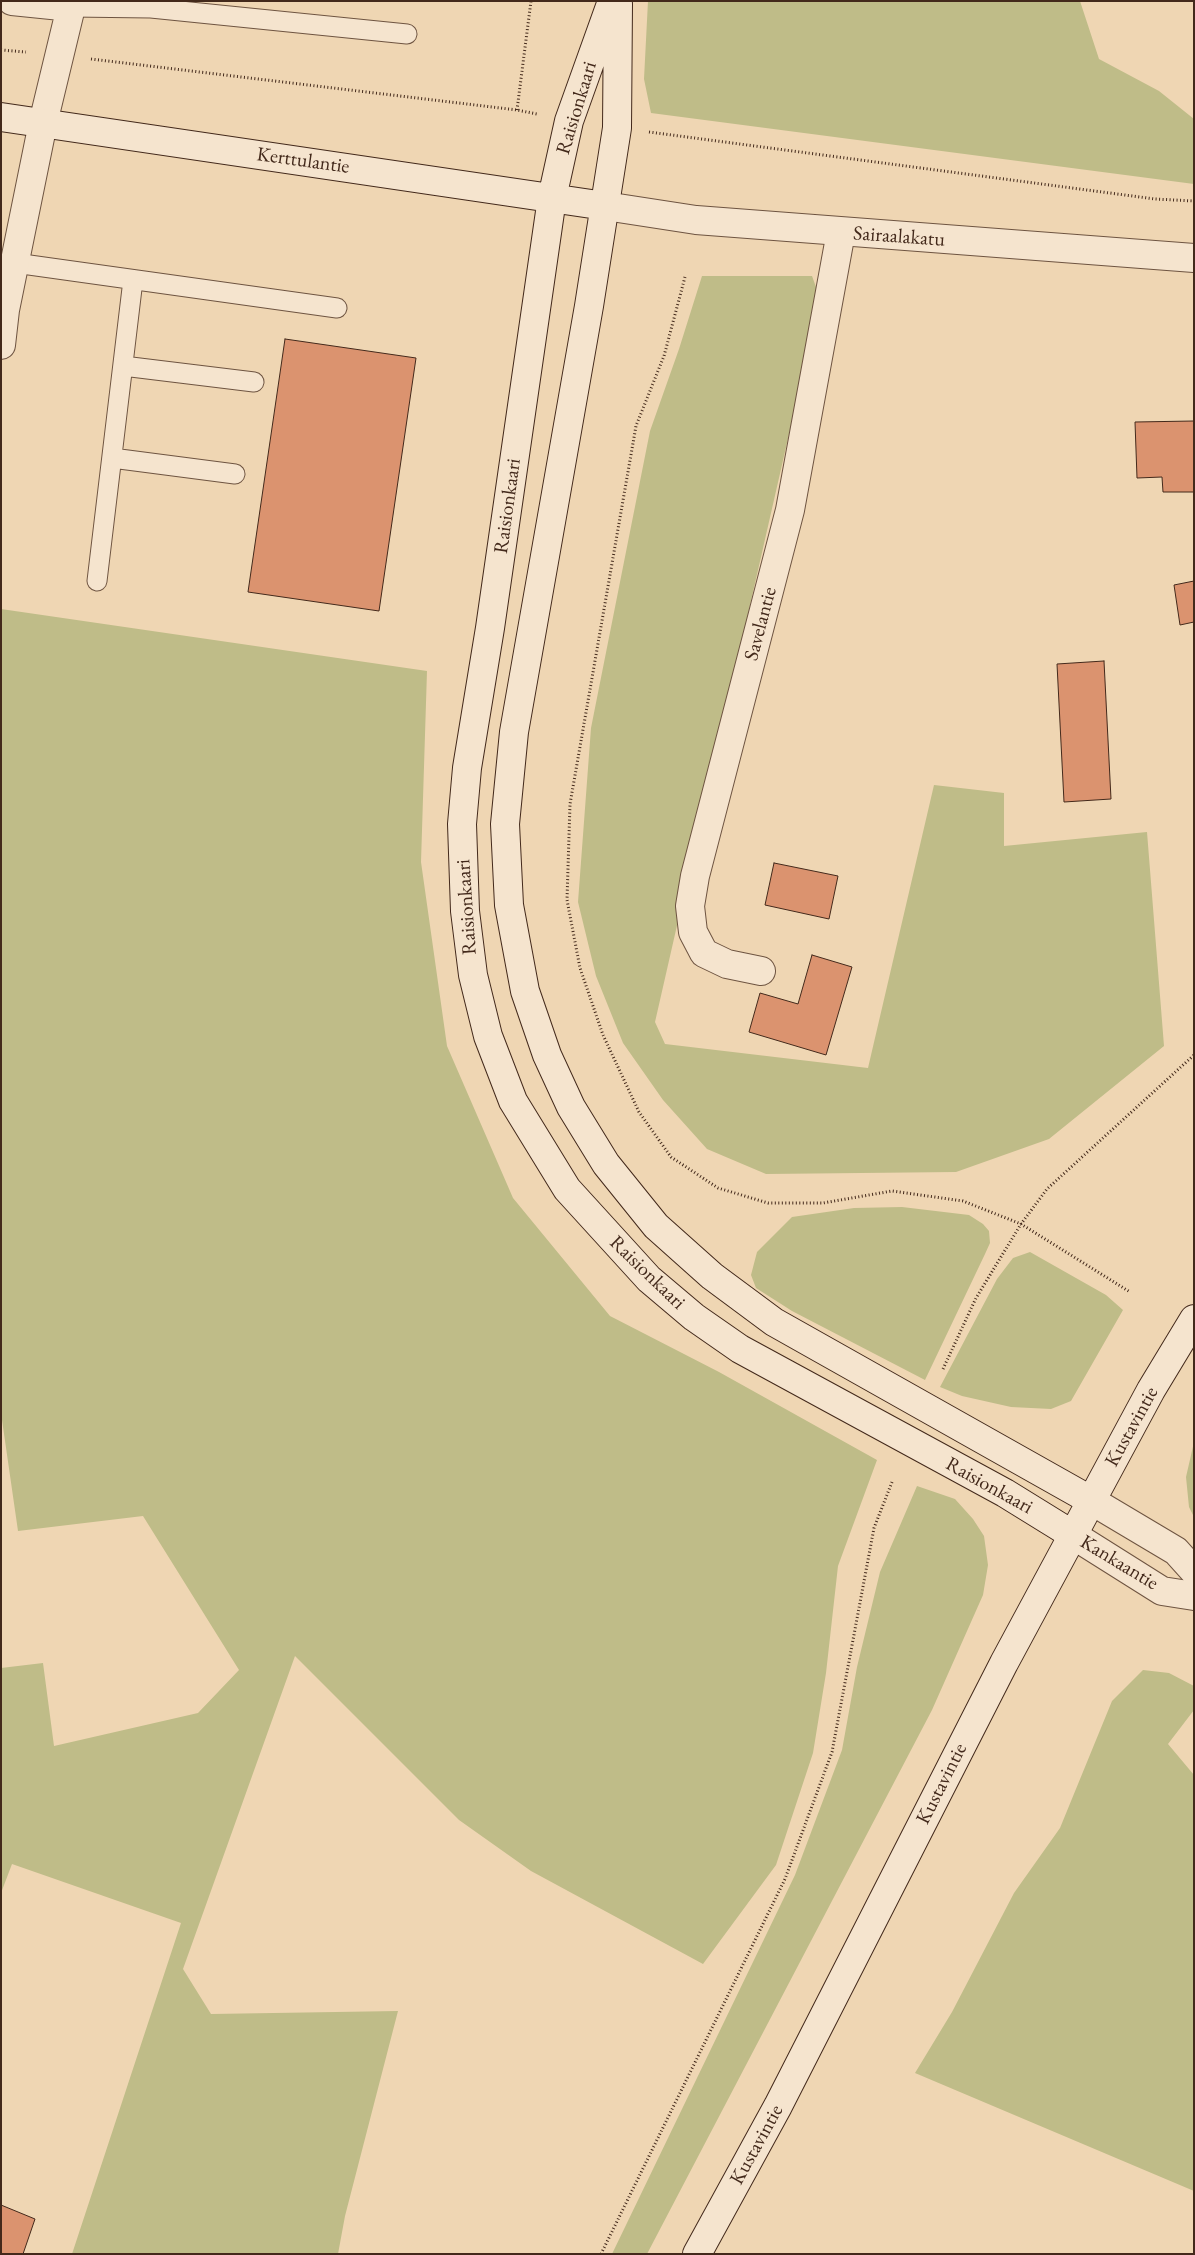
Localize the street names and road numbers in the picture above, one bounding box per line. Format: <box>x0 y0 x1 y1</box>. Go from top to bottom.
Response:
street label: Raisionkaari <box>552 59 602 157</box>
street label: Kerttulantie <box>255 143 351 179</box>
street label: Sairaalakatu <box>852 222 946 252</box>
street label: Raisionkaari <box>489 457 527 555</box>
street label: Savelantie <box>740 585 782 663</box>
street label: Raisionkaari <box>452 858 482 956</box>
street label: Raisionkaari <box>604 1231 690 1315</box>
street label: Kustavintie <box>1100 1383 1164 1471</box>
street label: Raisionkaari <box>941 1452 1037 1520</box>
street label: Kankaantie <box>1076 1530 1162 1596</box>
street label: Kustavintie <box>911 1739 973 1829</box>
street label: Kustavintie <box>725 2101 789 2189</box>

